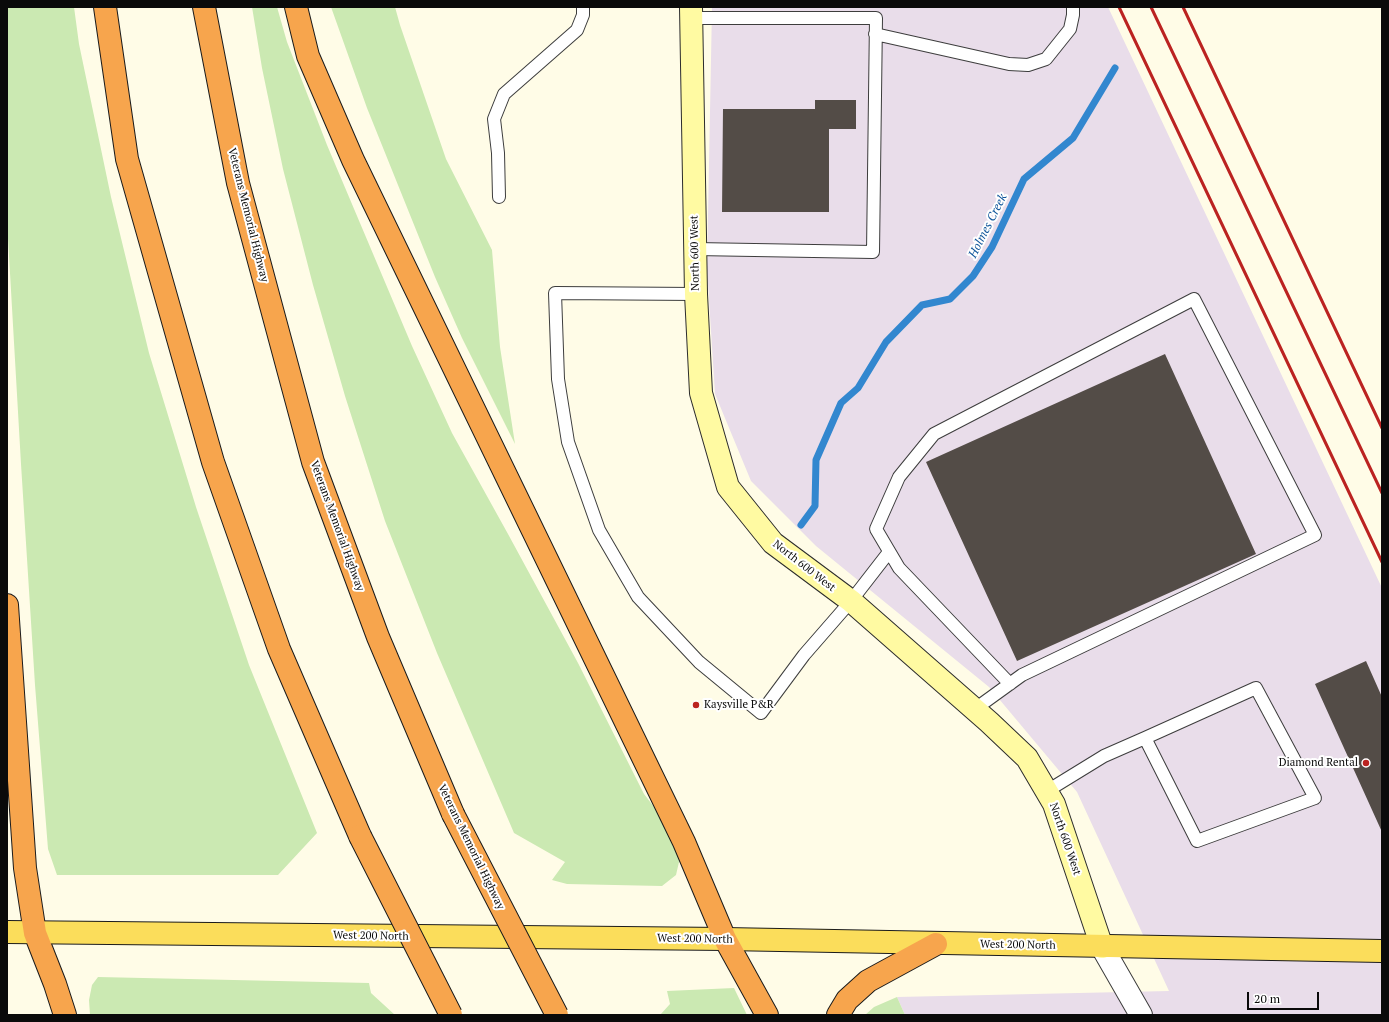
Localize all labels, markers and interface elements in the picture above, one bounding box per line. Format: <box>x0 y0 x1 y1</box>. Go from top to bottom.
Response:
street label: Veterans Memorial Highway <box>225 147 271 283</box>
water label: Holmes Creek <box>966 192 1010 260</box>
street label: North 600 West <box>688 215 702 291</box>
street label: Veterans Memorial Highway <box>307 459 367 593</box>
street label: North 600 West <box>770 537 838 595</box>
place label: Kaysville P&R <box>704 698 774 712</box>
marker: Kaysville P&R <box>691 700 701 710</box>
place label: Diamond Rental <box>1279 756 1358 770</box>
marker: Diamond Rental <box>1361 758 1371 768</box>
street label: Veterans Memorial Highway <box>435 782 507 912</box>
street label: North 600 West <box>1046 801 1084 877</box>
street label: West 200 North <box>333 929 409 943</box>
street label: West 200 North <box>657 932 733 946</box>
street label: West 200 North <box>980 938 1056 952</box>
scale bar <box>1249 984 1321 1010</box>
text: 20 m <box>1254 991 1280 1006</box>

